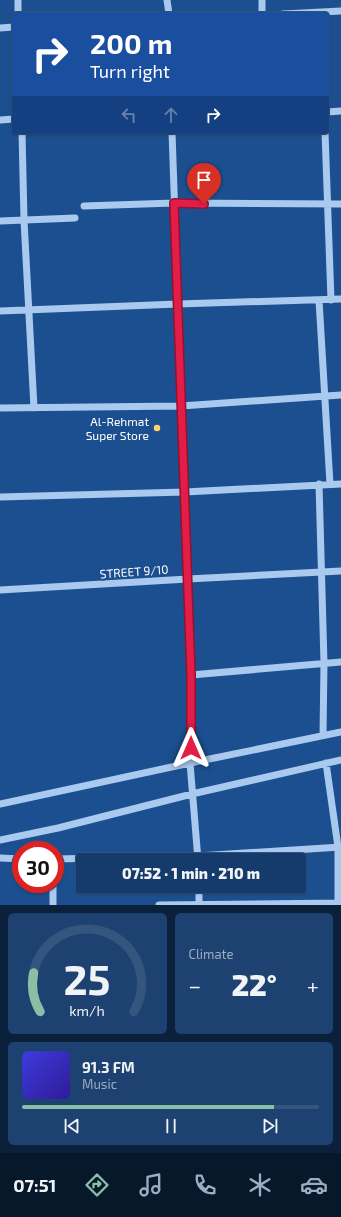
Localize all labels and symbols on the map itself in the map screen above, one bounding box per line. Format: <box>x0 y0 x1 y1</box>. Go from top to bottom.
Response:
pin <box>187 163 221 204</box>
place label: Al-Rehmat Super Store <box>86 414 149 442</box>
marker: Al-Rehmat Super Store <box>152 423 162 433</box>
street label: STREET 9/10 <box>99 562 169 580</box>
position arrow <box>170 727 212 769</box>
speed limit sign: 30 <box>12 841 64 893</box>

